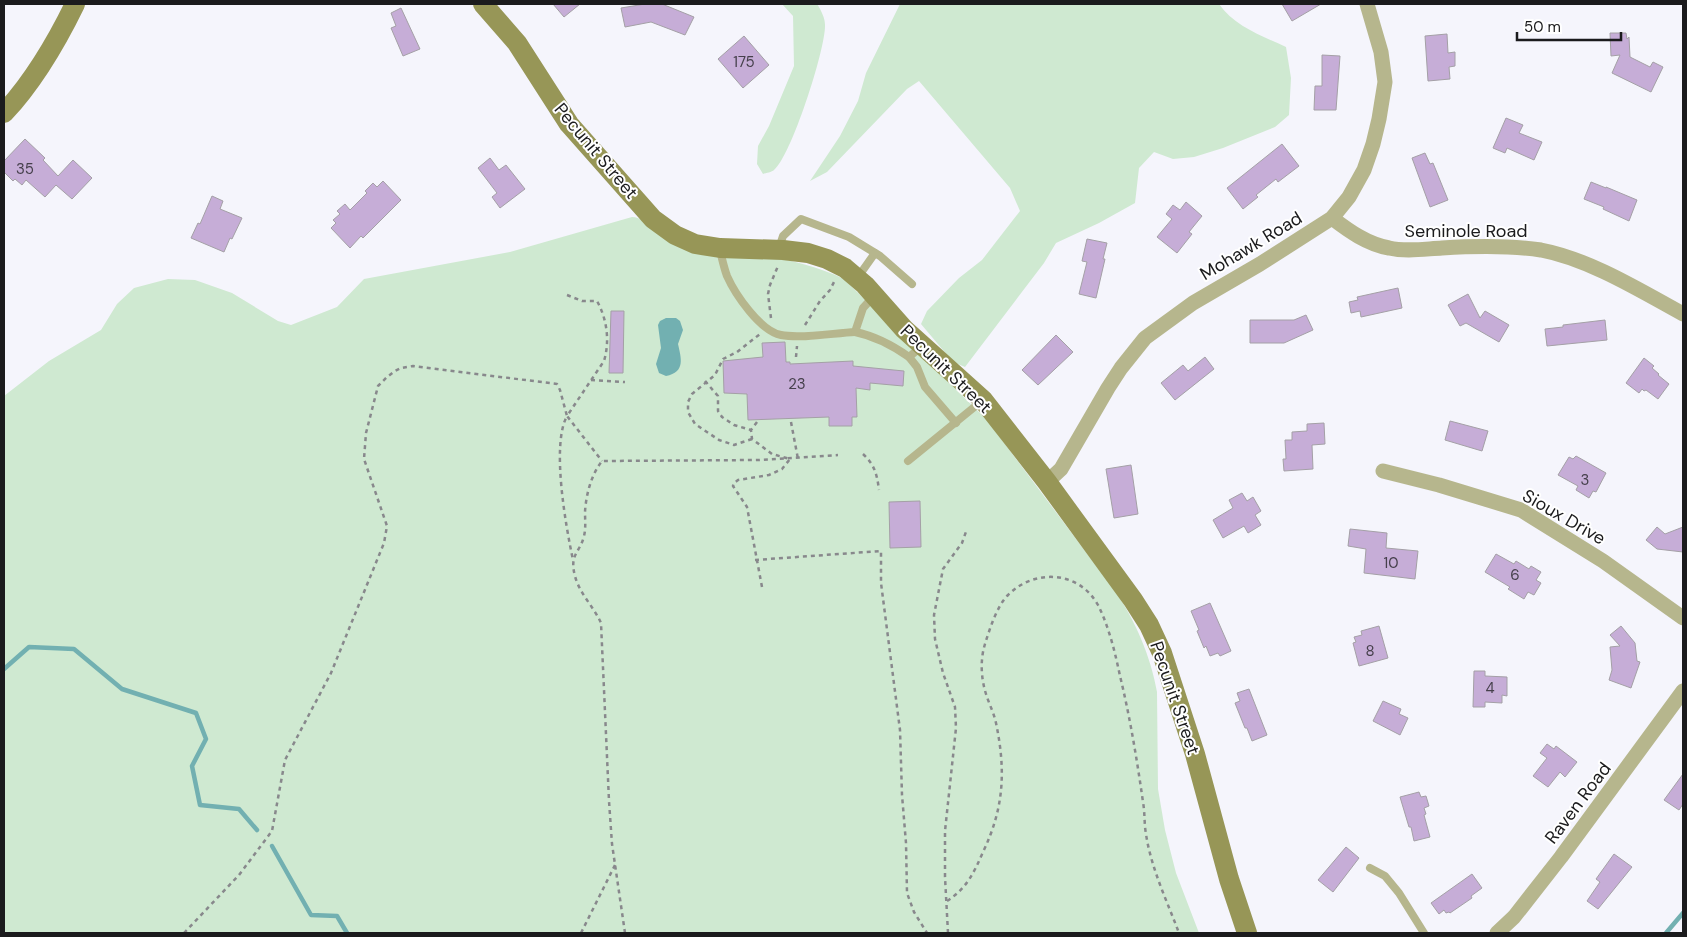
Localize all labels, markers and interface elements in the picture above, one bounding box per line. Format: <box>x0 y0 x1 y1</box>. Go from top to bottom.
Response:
scale bar <box>1517 10 1621 42</box>
text: 50 m <box>1524 17 1561 37</box>
house number: 175 <box>733 52 755 72</box>
street label: Pecunit Street <box>549 98 643 204</box>
house number: 35 <box>16 159 34 179</box>
street label: Mohawk Road <box>1195 206 1307 286</box>
street label: Seminole Road <box>1405 219 1527 243</box>
street label: Pecunit Street <box>895 319 997 419</box>
house number: 23 <box>788 374 806 394</box>
house number: 3 <box>1581 470 1589 490</box>
street label: Sioux Drive <box>1518 484 1610 550</box>
house number: 10 <box>1384 553 1398 573</box>
house number: 6 <box>1510 565 1520 585</box>
street label: Pecunit Street <box>1144 638 1206 758</box>
house number: 8 <box>1365 641 1375 661</box>
house number: 4 <box>1485 678 1495 698</box>
street label: Raven Road <box>1539 757 1617 849</box>

